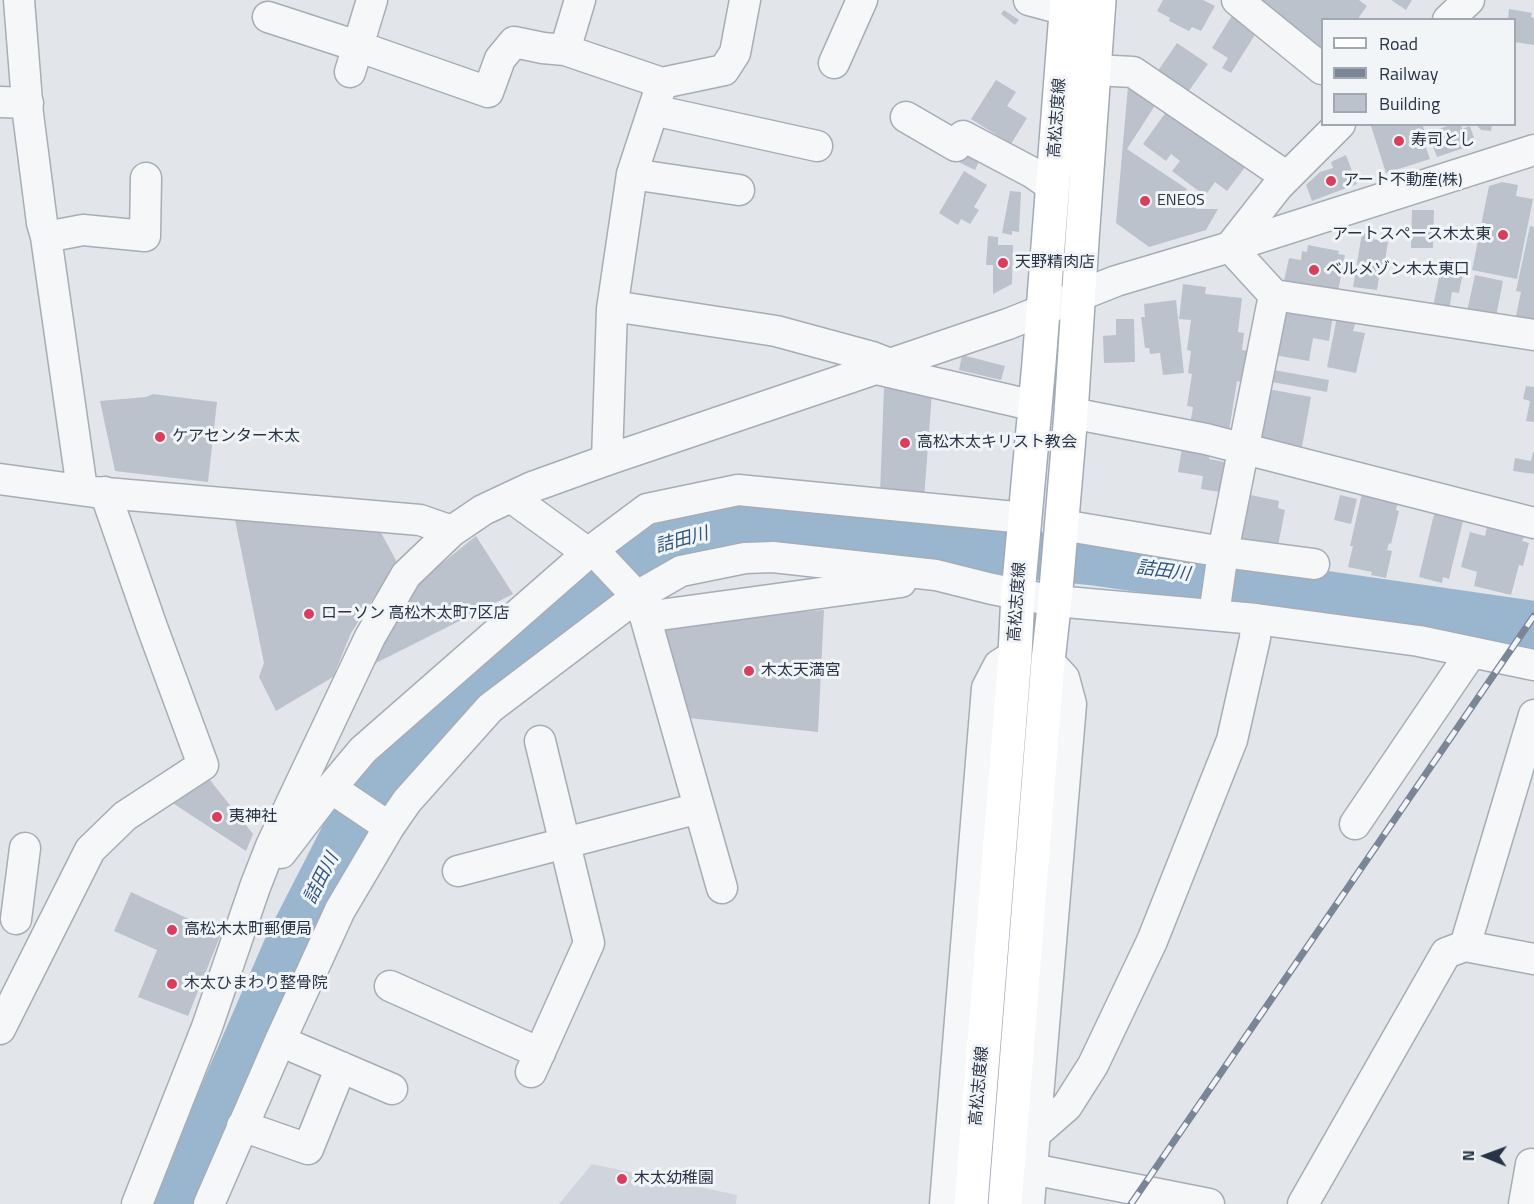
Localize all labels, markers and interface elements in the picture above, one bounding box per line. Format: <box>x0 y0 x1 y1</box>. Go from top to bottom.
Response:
legend <box>1321 18 1516 126</box>
text: Road <box>1379 30 1418 57</box>
text: Railway <box>1379 60 1438 87</box>
street label: 高松志度線 <box>1046 77 1070 159</box>
text: Building <box>1379 90 1440 117</box>
place label: 寿司とし <box>1411 131 1475 151</box>
marker: 寿司とし <box>1392 134 1406 148</box>
place label: アート不動産(株) <box>1343 171 1462 191</box>
marker: アート不動産(株) <box>1324 174 1338 188</box>
place label: ENEOS <box>1157 191 1205 211</box>
marker: ENEOS <box>1138 194 1152 208</box>
place label: アートスペース木太東 <box>1332 225 1491 245</box>
marker: アートスペース木太東 <box>1496 228 1510 242</box>
place label: 天野精肉店 <box>1015 253 1095 273</box>
marker: 天野精肉店 <box>996 256 1010 270</box>
place label: ベルメゾン木太東口 <box>1326 260 1470 280</box>
marker: ベルメゾン木太東口 <box>1307 263 1321 277</box>
place label: ケアセンター木太 <box>172 427 300 447</box>
marker: ケアセンター木太 <box>153 430 167 444</box>
place label: 高松木太キリスト教会 <box>917 433 1077 453</box>
marker: 高松木太キリスト教会 <box>898 436 912 450</box>
water label: 詰田川 <box>653 524 711 558</box>
water label: 詰田川 <box>1135 558 1191 586</box>
street label: 高松志度線 <box>1006 561 1030 643</box>
place label: ローソン 高松木太町7区店 <box>321 604 509 624</box>
marker: ローソン 高松木太町7区店 <box>302 607 316 621</box>
place label: 木太天満宮 <box>761 661 841 681</box>
marker: 木太天満宮 <box>742 664 756 678</box>
place label: 夷神社 <box>229 807 277 827</box>
marker: 夷神社 <box>210 810 224 824</box>
water label: 詰田川 <box>300 850 344 908</box>
place label: 高松木太町郵便局 <box>184 920 312 940</box>
marker: 高松木太町郵便局 <box>165 923 179 937</box>
place label: 木太ひまわり整骨院 <box>184 974 328 994</box>
marker: 木太ひまわり整骨院 <box>165 977 179 991</box>
street label: 高松志度線 <box>967 1045 993 1127</box>
north arrow <box>1456 1126 1516 1186</box>
text: N <box>1456 1150 1480 1161</box>
place label: 木太幼稚園 <box>634 1169 714 1189</box>
marker: 木太幼稚園 <box>615 1172 629 1186</box>

